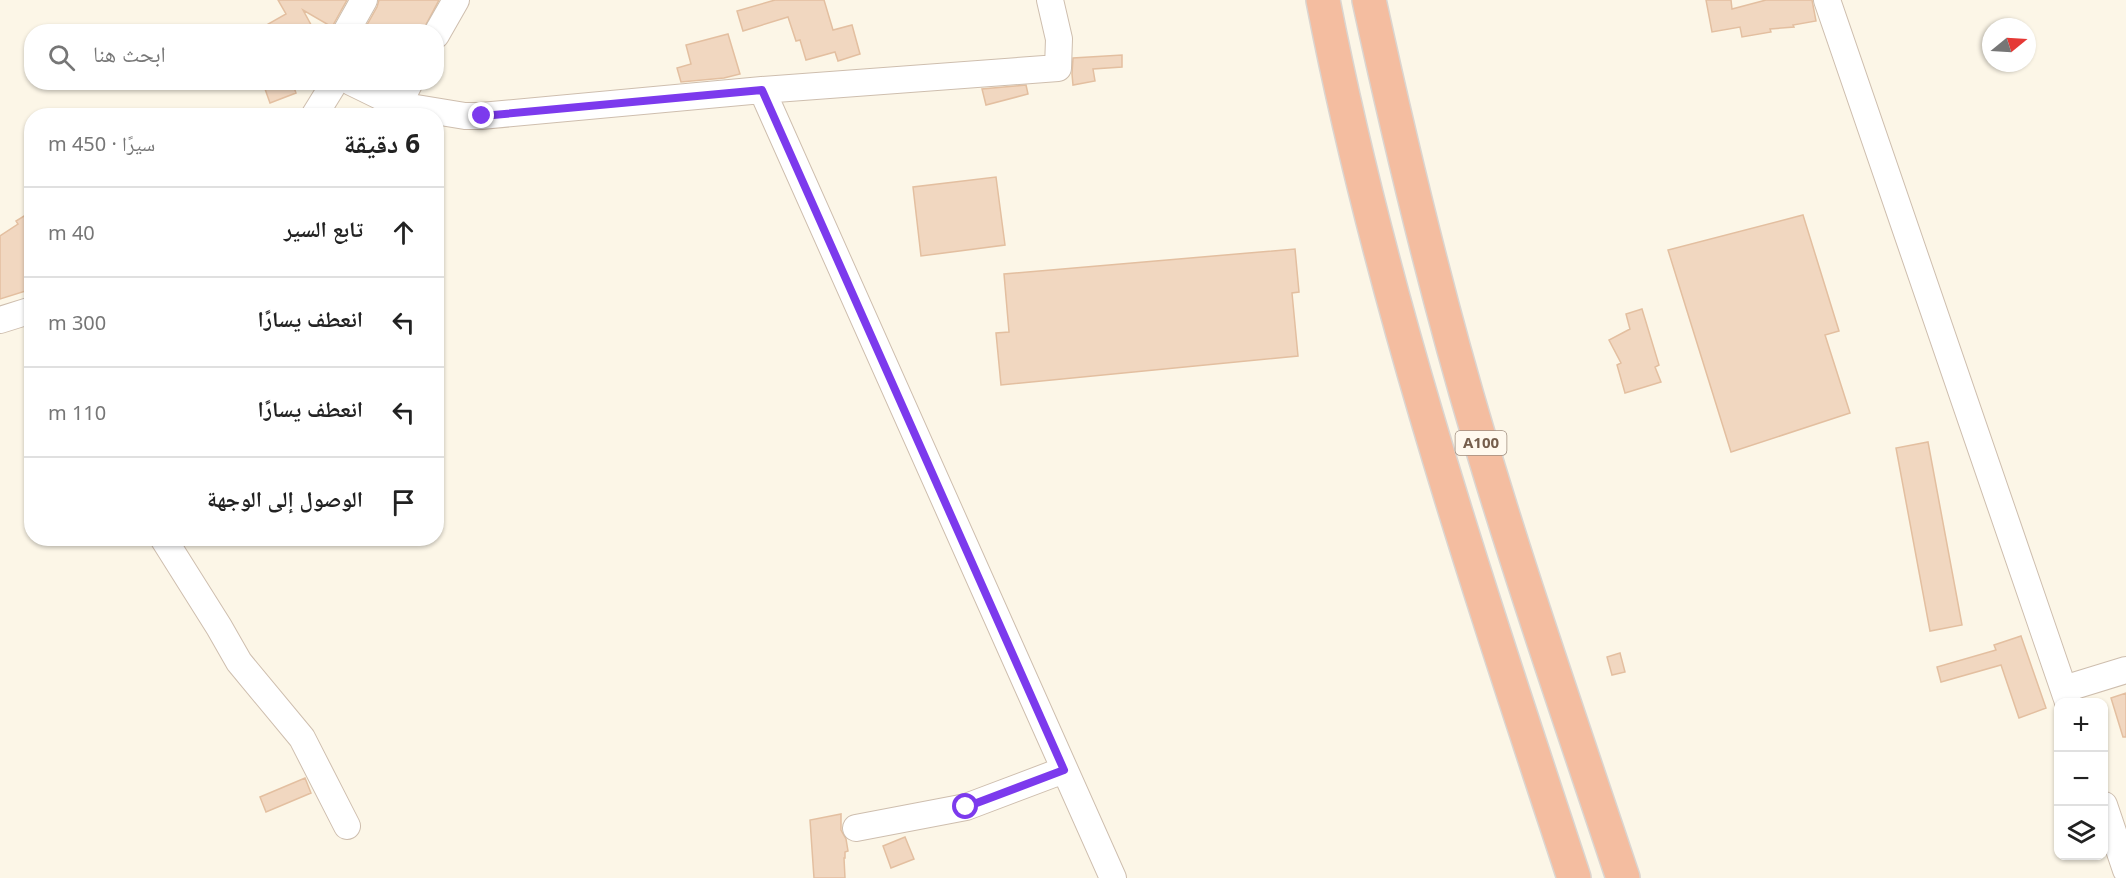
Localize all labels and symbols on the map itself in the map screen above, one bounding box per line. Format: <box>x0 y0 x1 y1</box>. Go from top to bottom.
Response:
north arrow <box>1982 18 2036 72</box>
route end <box>468 102 494 128</box>
road number: A100 <box>1456 431 1506 455</box>
route start <box>952 793 978 819</box>

